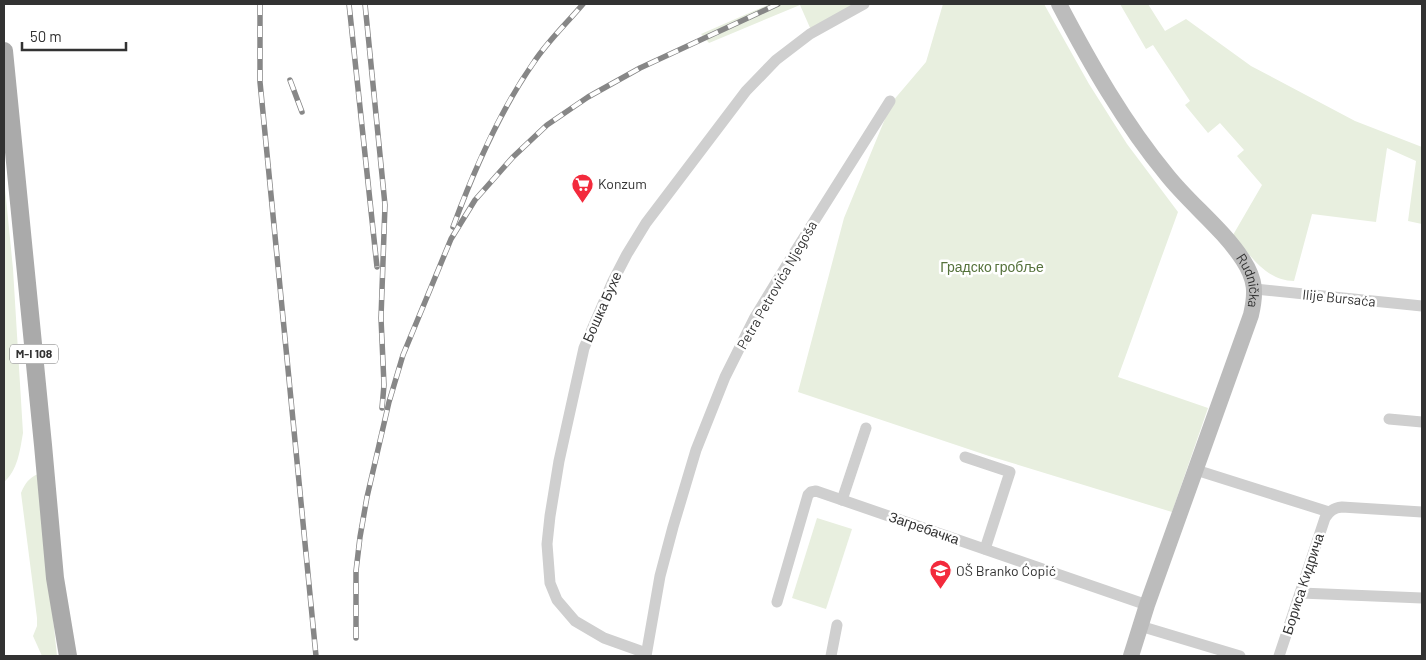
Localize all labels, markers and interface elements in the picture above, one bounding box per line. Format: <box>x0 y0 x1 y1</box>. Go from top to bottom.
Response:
scale bar <box>22 20 126 52</box>
text: 50 m <box>30 27 62 45</box>
supermarket icon: Konzum <box>570 172 594 203</box>
place label: Konzum <box>598 175 647 192</box>
street label: Petra Petrovića Njegoša <box>733 218 820 352</box>
street label: Rudnička <box>1233 250 1263 309</box>
park label: Градско гробље <box>940 258 1044 275</box>
street label: Бошка Бухе <box>578 269 625 345</box>
street label: Ilije Bursaća <box>1302 285 1377 310</box>
road number: M-I 108 <box>10 344 58 364</box>
street label: Загребачка <box>887 508 962 548</box>
street label: Бориса Kидрича <box>1278 531 1327 637</box>
school or university icon: OŠ Branko Ćopić <box>928 559 952 590</box>
place label: OŠ Branko Ćopić <box>956 562 1056 579</box>

